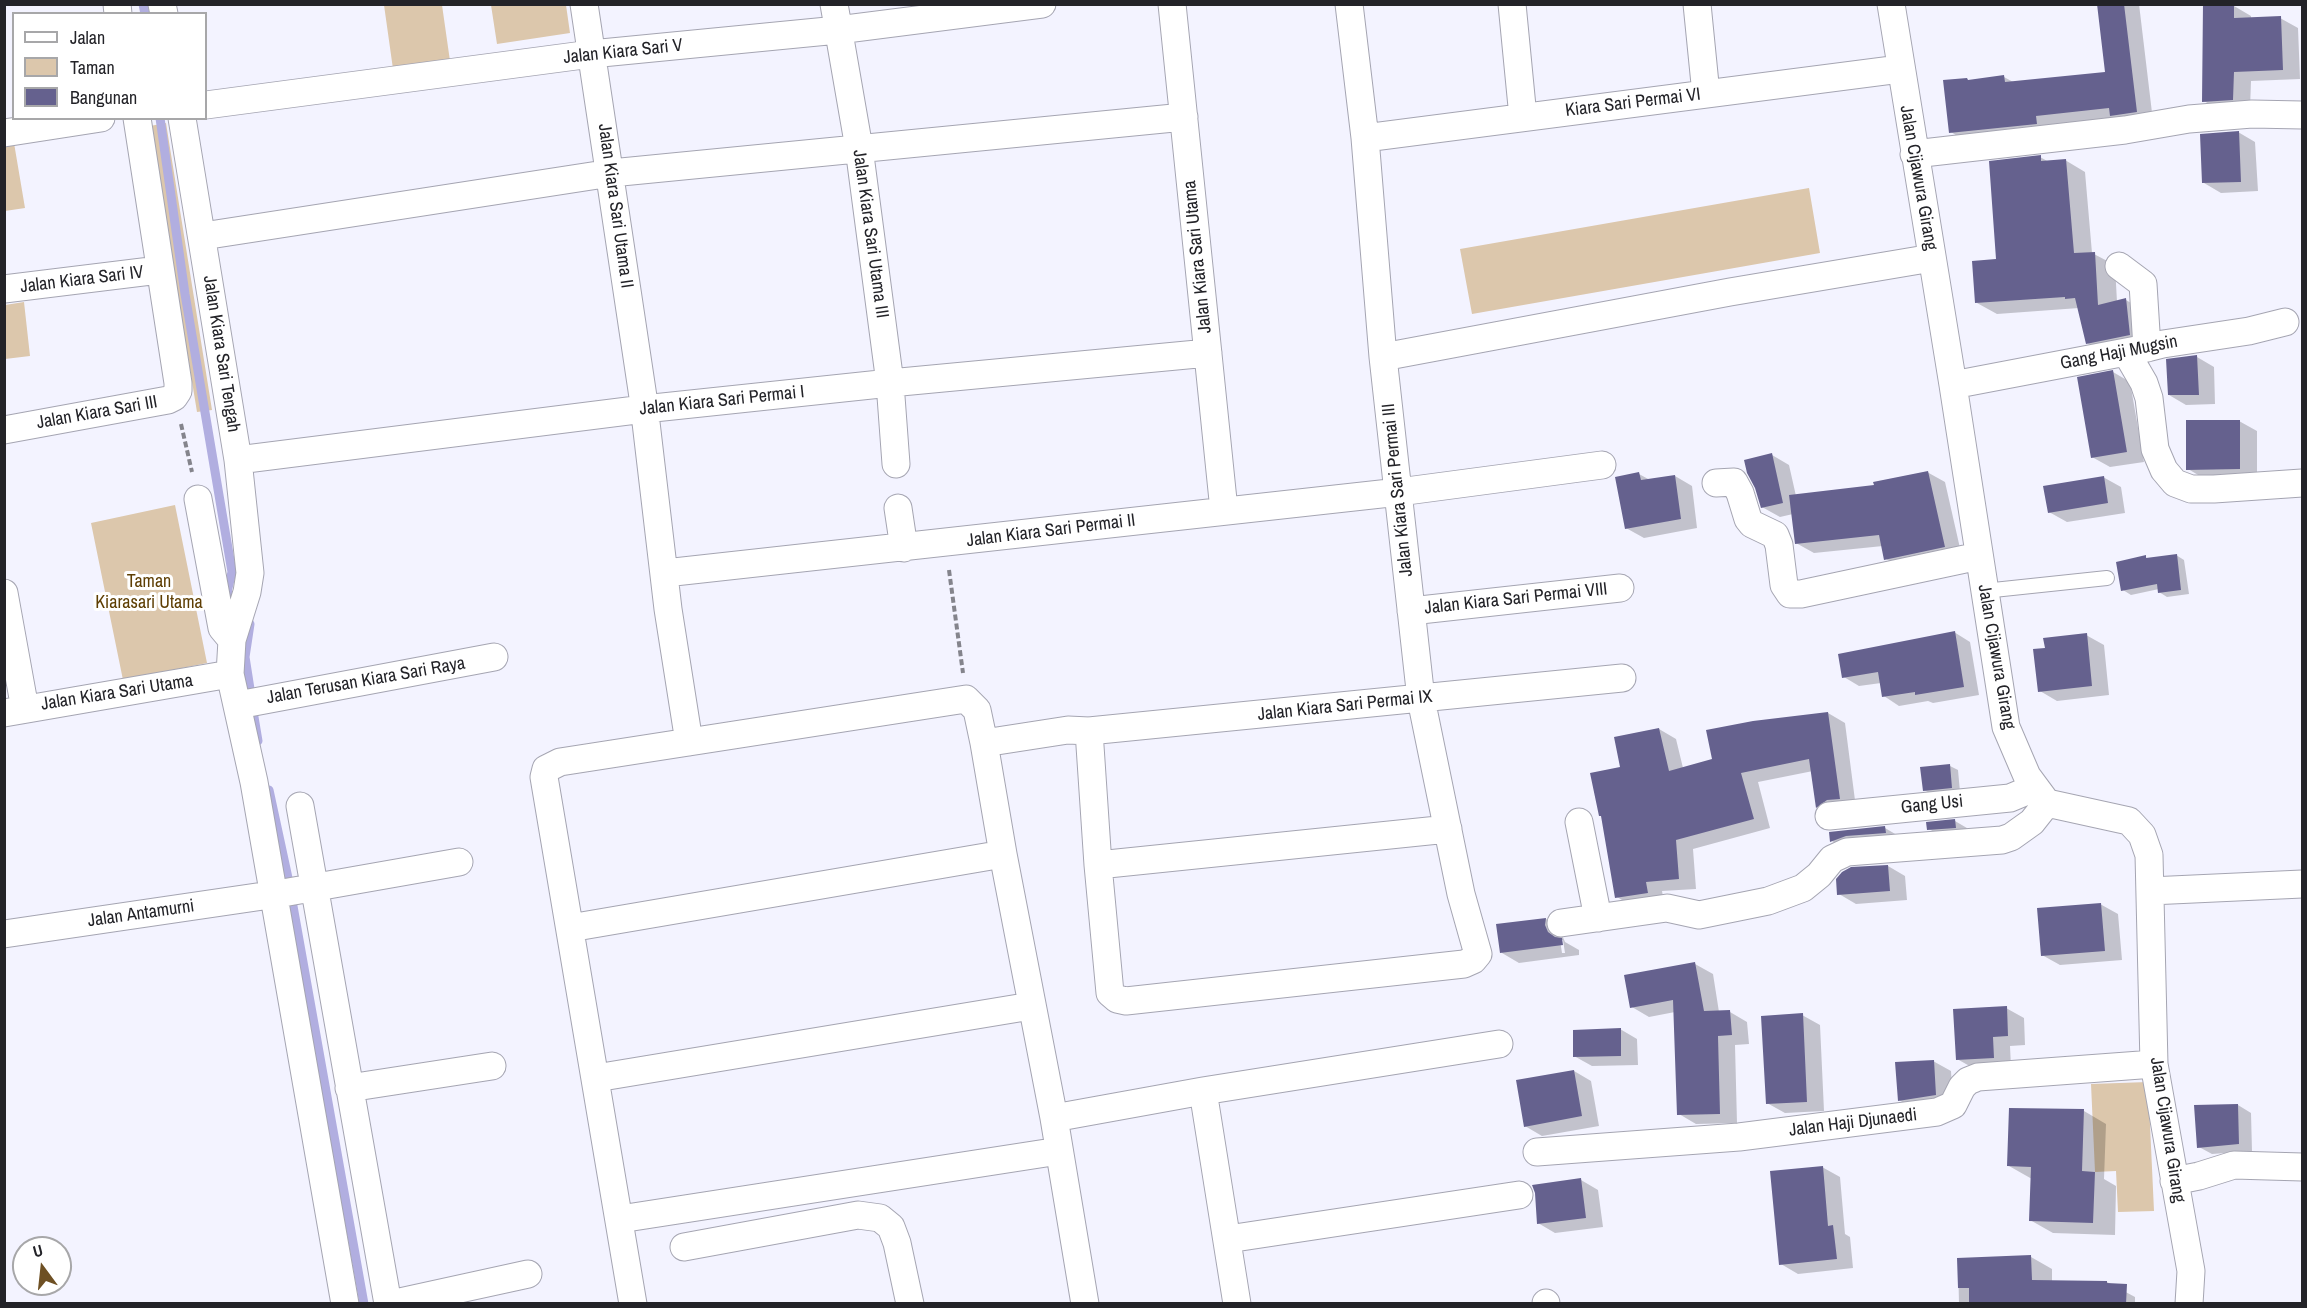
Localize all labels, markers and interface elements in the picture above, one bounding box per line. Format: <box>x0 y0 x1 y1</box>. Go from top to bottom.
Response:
legend <box>12 12 207 120</box>
text: Jalan <box>70 25 105 50</box>
street label: Jalan Kiara Sari V <box>562 35 684 69</box>
text: Taman <box>70 55 115 80</box>
street label: Kiara Sari Permai VI <box>1564 84 1702 122</box>
text: Bangunan <box>70 85 137 110</box>
street label: Jalan Cijawura Girang <box>1895 104 1941 252</box>
street label: Jalan Kiara Sari Utama II <box>593 122 637 290</box>
street label: Jalan Kiara Sari Utama III <box>847 148 893 320</box>
street label: Jalan Kiara Sari Utama <box>1179 180 1217 334</box>
street label: Jalan Kiara Sari IV <box>19 262 145 298</box>
street label: Jalan Kiara Sari Tengah <box>198 274 244 434</box>
street label: Gang Haji Mugsin <box>2059 331 2179 375</box>
street label: Jalan Kiara Sari Permai I <box>638 382 806 420</box>
street label: Jalan Kiara Sari III <box>35 392 159 434</box>
street label: Jalan Kiara Sari Permai III <box>1378 402 1418 578</box>
street label: Jalan Kiara Sari Permai II <box>965 510 1137 552</box>
park label: Taman Kiarasari Utama <box>95 571 203 614</box>
street label: Jalan Kiara Sari Permai VIII <box>1423 579 1609 619</box>
street label: Jalan Cijawura Girang <box>1973 583 2019 731</box>
street label: Jalan Terusan Kiara Sari Raya <box>265 653 467 709</box>
street label: Jalan Kiara Sari Utama <box>40 670 194 716</box>
street label: Jalan Kiara Sari Permai IX <box>1257 686 1433 726</box>
street label: Gang Usi <box>1900 791 1964 819</box>
street label: Jalan Antamurni <box>86 896 196 932</box>
street label: Jalan Cijawura Girang <box>2145 1056 2189 1204</box>
street label: Jalan Haji Djunaedi <box>1788 1104 1918 1142</box>
north arrow <box>12 1236 72 1296</box>
text: U <box>30 1239 45 1262</box>

